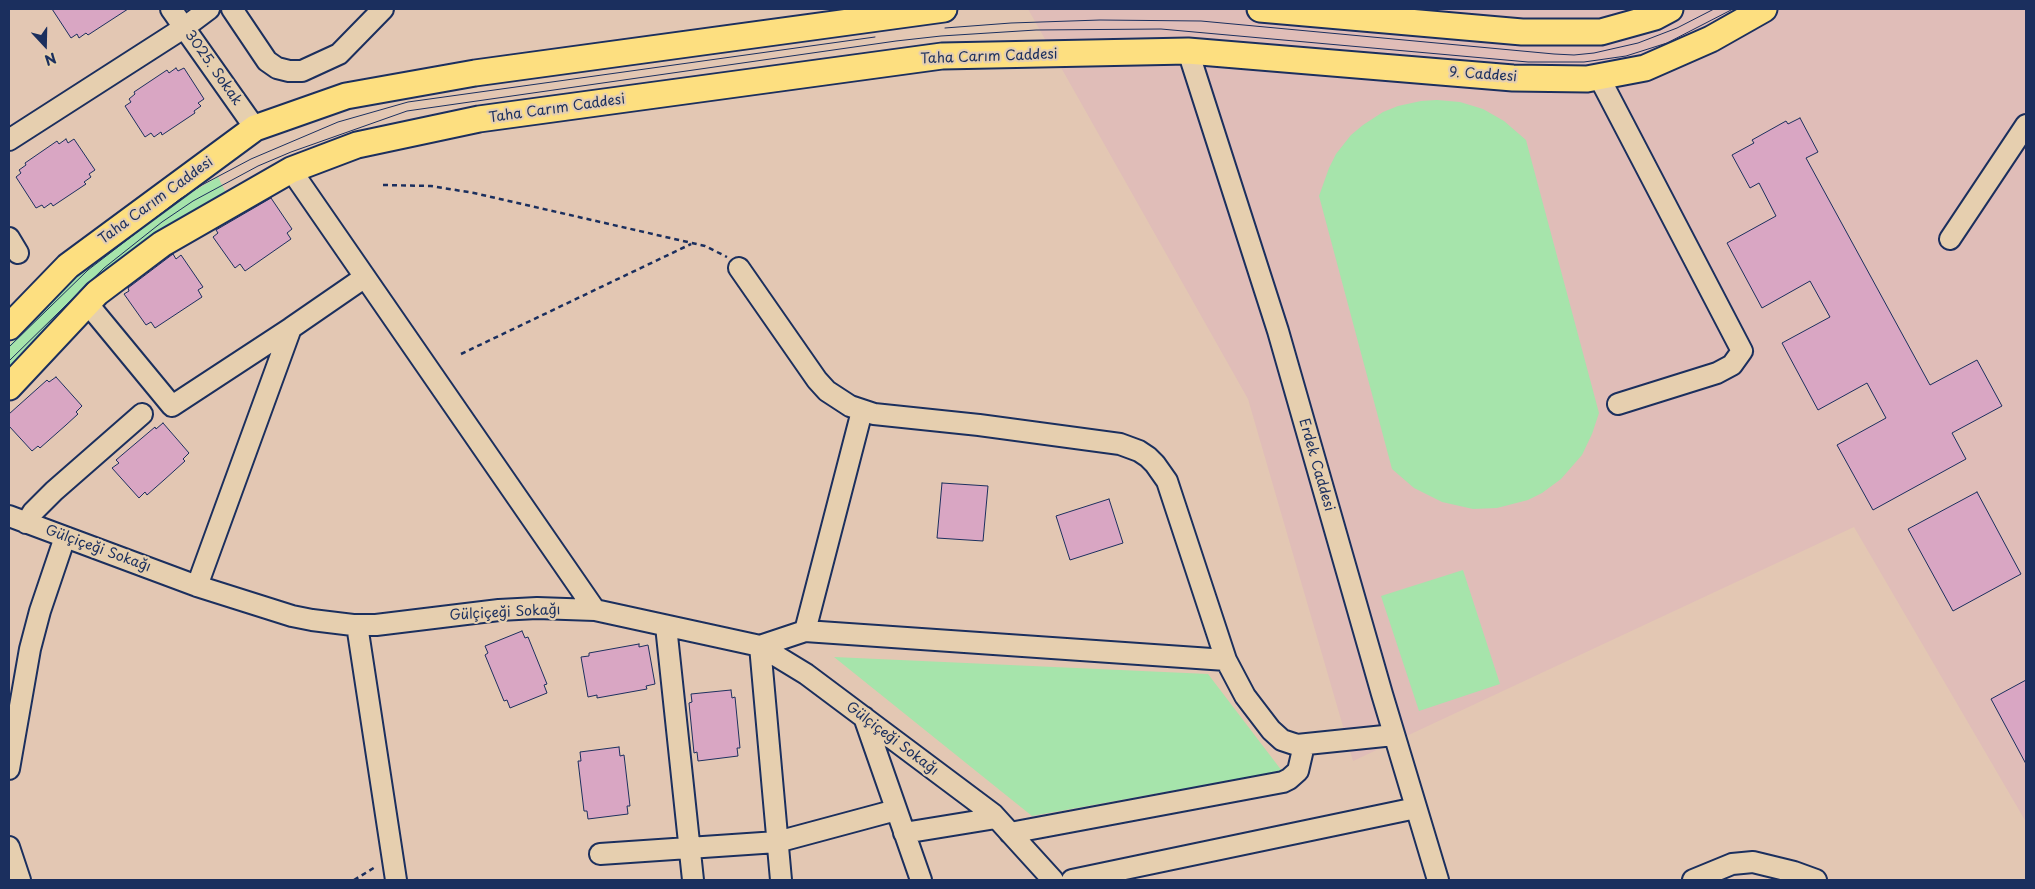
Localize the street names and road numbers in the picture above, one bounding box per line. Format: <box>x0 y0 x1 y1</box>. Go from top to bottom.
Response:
street label: 3025. Sokak <box>181 27 245 109</box>
street label: Taha Carım Caddesi <box>920 46 1058 68</box>
street label: 9. Caddesi <box>1448 64 1518 86</box>
street label: Taha Carım Caddesi <box>488 91 626 127</box>
street label: Taha Carım Caddesi <box>95 154 217 248</box>
street label: Erdek Caddesi <box>1295 417 1337 513</box>
street label: Gülçiçeği Sokağı <box>43 522 153 576</box>
street label: Gülçiçeği Sokağı <box>449 602 561 624</box>
street label: Gülçiçeği Sokağı <box>843 699 941 779</box>

